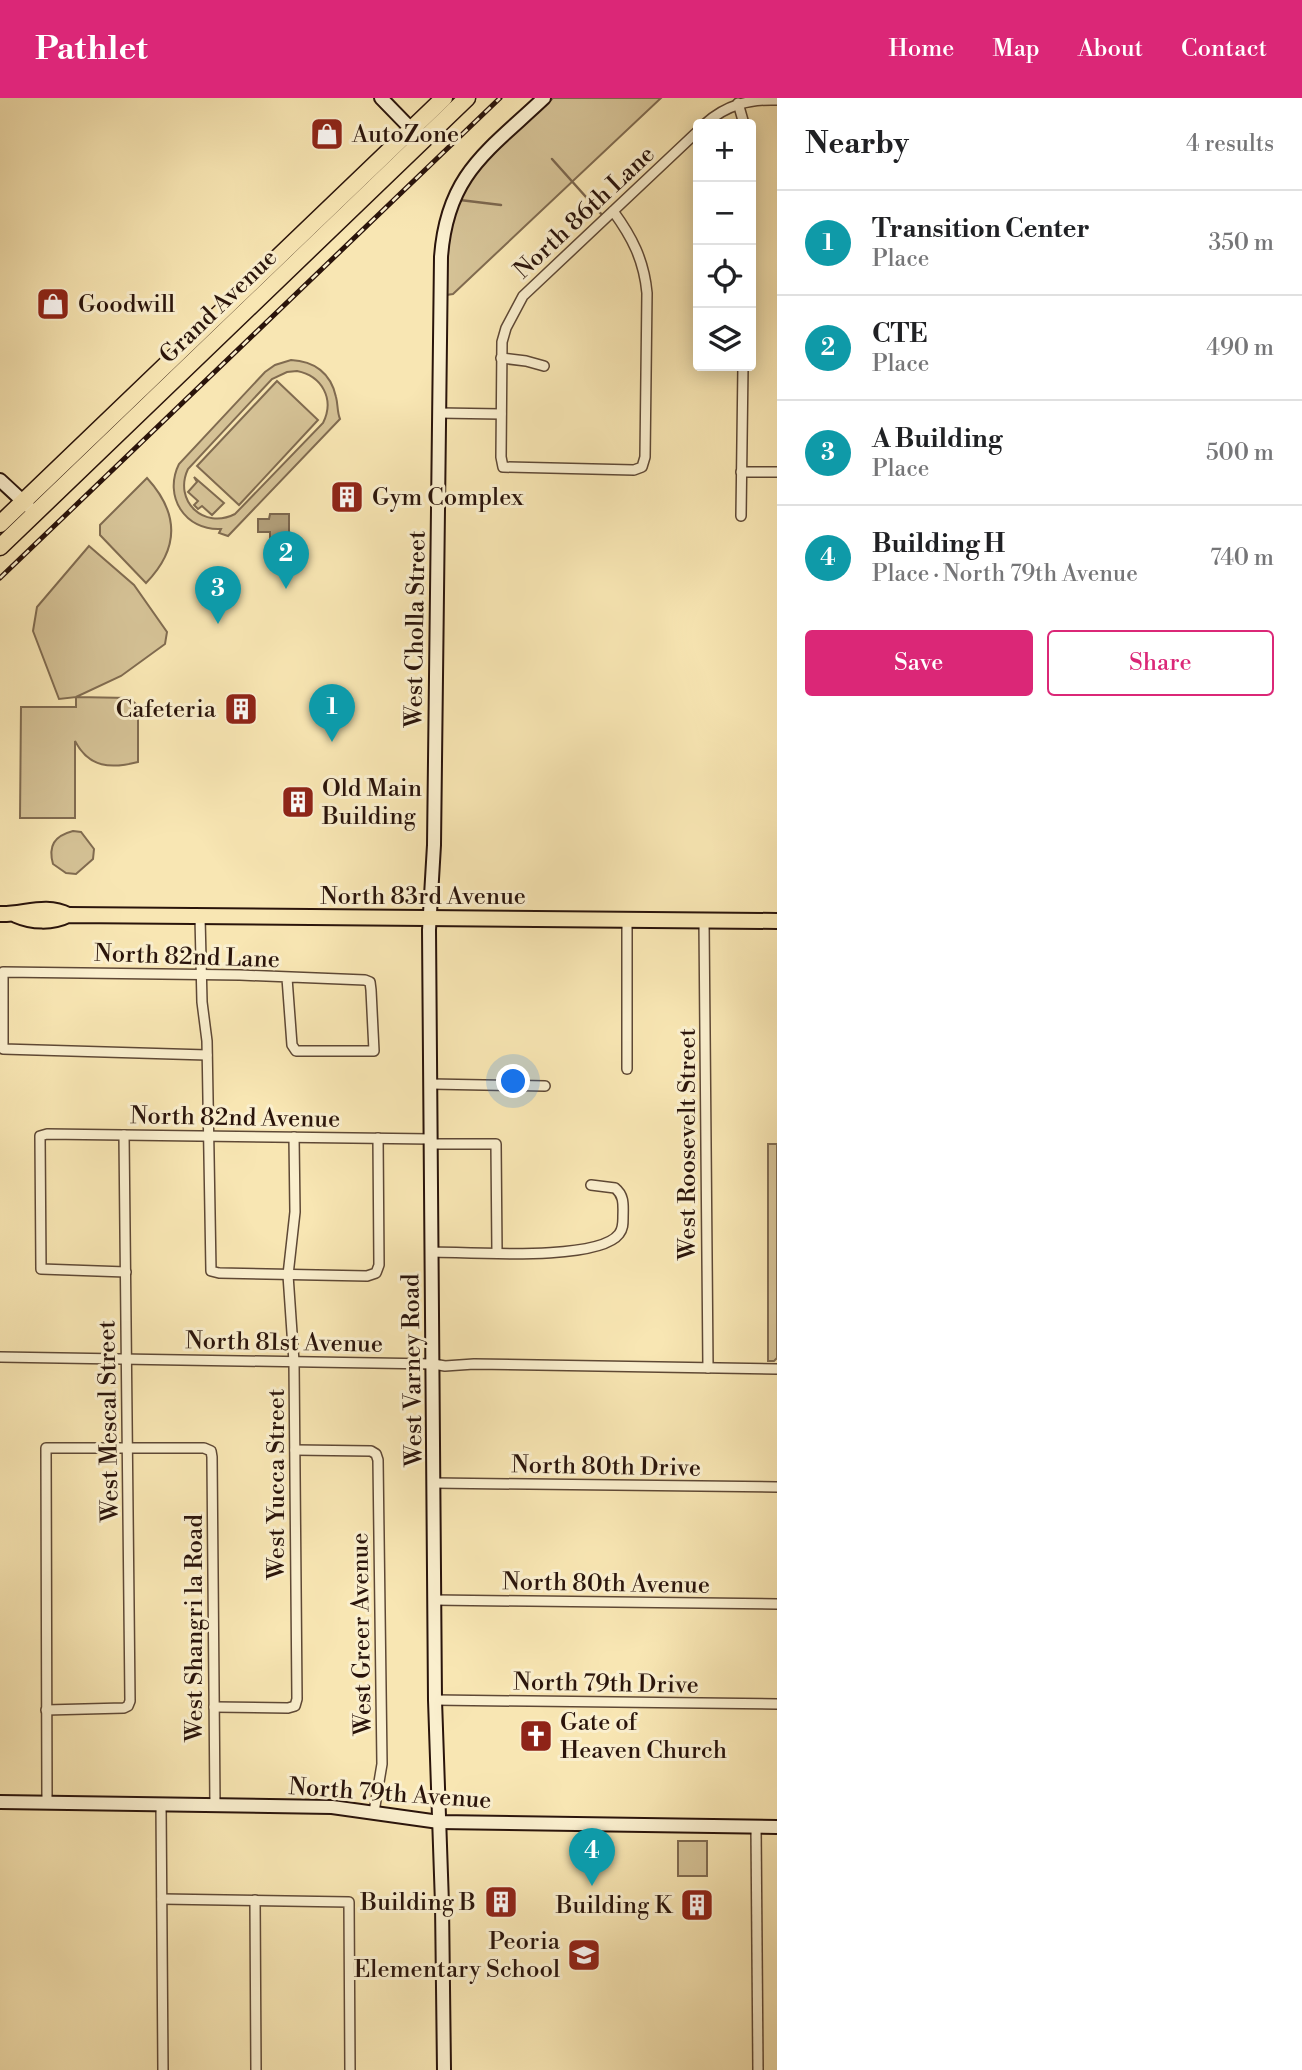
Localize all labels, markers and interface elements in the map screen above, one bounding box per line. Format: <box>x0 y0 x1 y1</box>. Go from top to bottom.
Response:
text: Pathlet <box>35 29 148 70</box>
text: Home <box>889 34 954 64</box>
text: Map <box>992 34 1040 64</box>
text: About <box>1078 34 1143 64</box>
text: Contact <box>1181 34 1267 64</box>
shop icon: AutoZone <box>308 115 346 153</box>
map controls <box>693 119 756 371</box>
button: + <box>693 119 756 182</box>
place label: AutoZone <box>351 120 459 150</box>
text: Nearby <box>805 125 909 163</box>
text: 4 results <box>1186 130 1274 158</box>
street label: North 86th Lane <box>508 140 661 286</box>
button: − <box>693 182 756 245</box>
text: Transition Center <box>872 213 1090 245</box>
text: 1 <box>822 229 834 257</box>
text: 350 m <box>1208 229 1274 257</box>
street label: Grand Avenue <box>154 243 284 370</box>
button: locate <box>693 245 756 308</box>
text: Place <box>872 245 929 273</box>
shop icon: Goodwill <box>34 285 72 323</box>
place label: Goodwill <box>78 290 175 320</box>
button: layers <box>693 308 756 371</box>
text: CTE <box>872 318 927 350</box>
text: 2 <box>821 334 835 362</box>
text: 490 m <box>1206 334 1274 362</box>
text: Place <box>872 350 929 378</box>
text: A Building <box>872 423 1002 455</box>
text: 3 <box>821 439 835 467</box>
text: 500 m <box>1206 439 1274 467</box>
text: Place <box>872 455 929 483</box>
building icon: Gym Complex <box>328 478 366 516</box>
place label: Gym Complex <box>372 483 524 513</box>
text: Building H <box>872 528 1005 560</box>
street label: West Cholla Street <box>399 530 433 729</box>
pin: 2 <box>263 531 309 589</box>
text: 4 <box>820 544 836 572</box>
text: 740 m <box>1210 544 1274 572</box>
text: Place · North 79th Avenue <box>872 560 1138 588</box>
pin: 3 <box>195 566 241 624</box>
button: Save <box>805 630 1033 696</box>
button: Share <box>1047 630 1274 696</box>
pin: 1 <box>309 684 355 742</box>
building icon: Cafeteria <box>222 690 260 728</box>
place label: Cafeteria <box>116 695 217 725</box>
place label: Old Main Building <box>321 774 422 832</box>
building icon: Old Main Building <box>279 783 317 821</box>
street label: North 83rd Avenue <box>320 882 526 912</box>
street label: North 82nd Lane <box>94 939 280 975</box>
street label: West Roosevelt Street <box>673 1028 703 1261</box>
your location <box>496 1064 530 1098</box>
street label: North 82nd Avenue <box>129 1101 340 1135</box>
street label: West Varney Road <box>396 1273 430 1468</box>
street label: West Mescal Street <box>92 1319 126 1523</box>
street label: North 81st Avenue <box>185 1326 383 1360</box>
street label: West Yucca Street <box>262 1388 292 1580</box>
street label: North 80th Drive <box>511 1450 701 1484</box>
street label: West Shangri la Road <box>180 1514 210 1743</box>
street label: West Greer Avenue <box>345 1532 379 1737</box>
street label: North 80th Avenue <box>502 1567 710 1601</box>
street label: North 79th Drive <box>513 1667 699 1701</box>
place label: Gate of Heaven Church <box>560 1708 727 1766</box>
church icon: Gate of Heaven Church <box>517 1717 555 1755</box>
street label: North 79th Avenue <box>287 1772 492 1816</box>
pin: 4 <box>569 1828 615 1886</box>
building icon: Building B <box>482 1883 520 1921</box>
building icon: Building K <box>678 1886 716 1924</box>
place label: Building B <box>359 1888 476 1918</box>
place label: Building K <box>555 1891 673 1921</box>
place label: Peoria Elementary School <box>354 1927 561 1985</box>
school or university icon: Peoria Elementary School <box>565 1936 603 1974</box>

